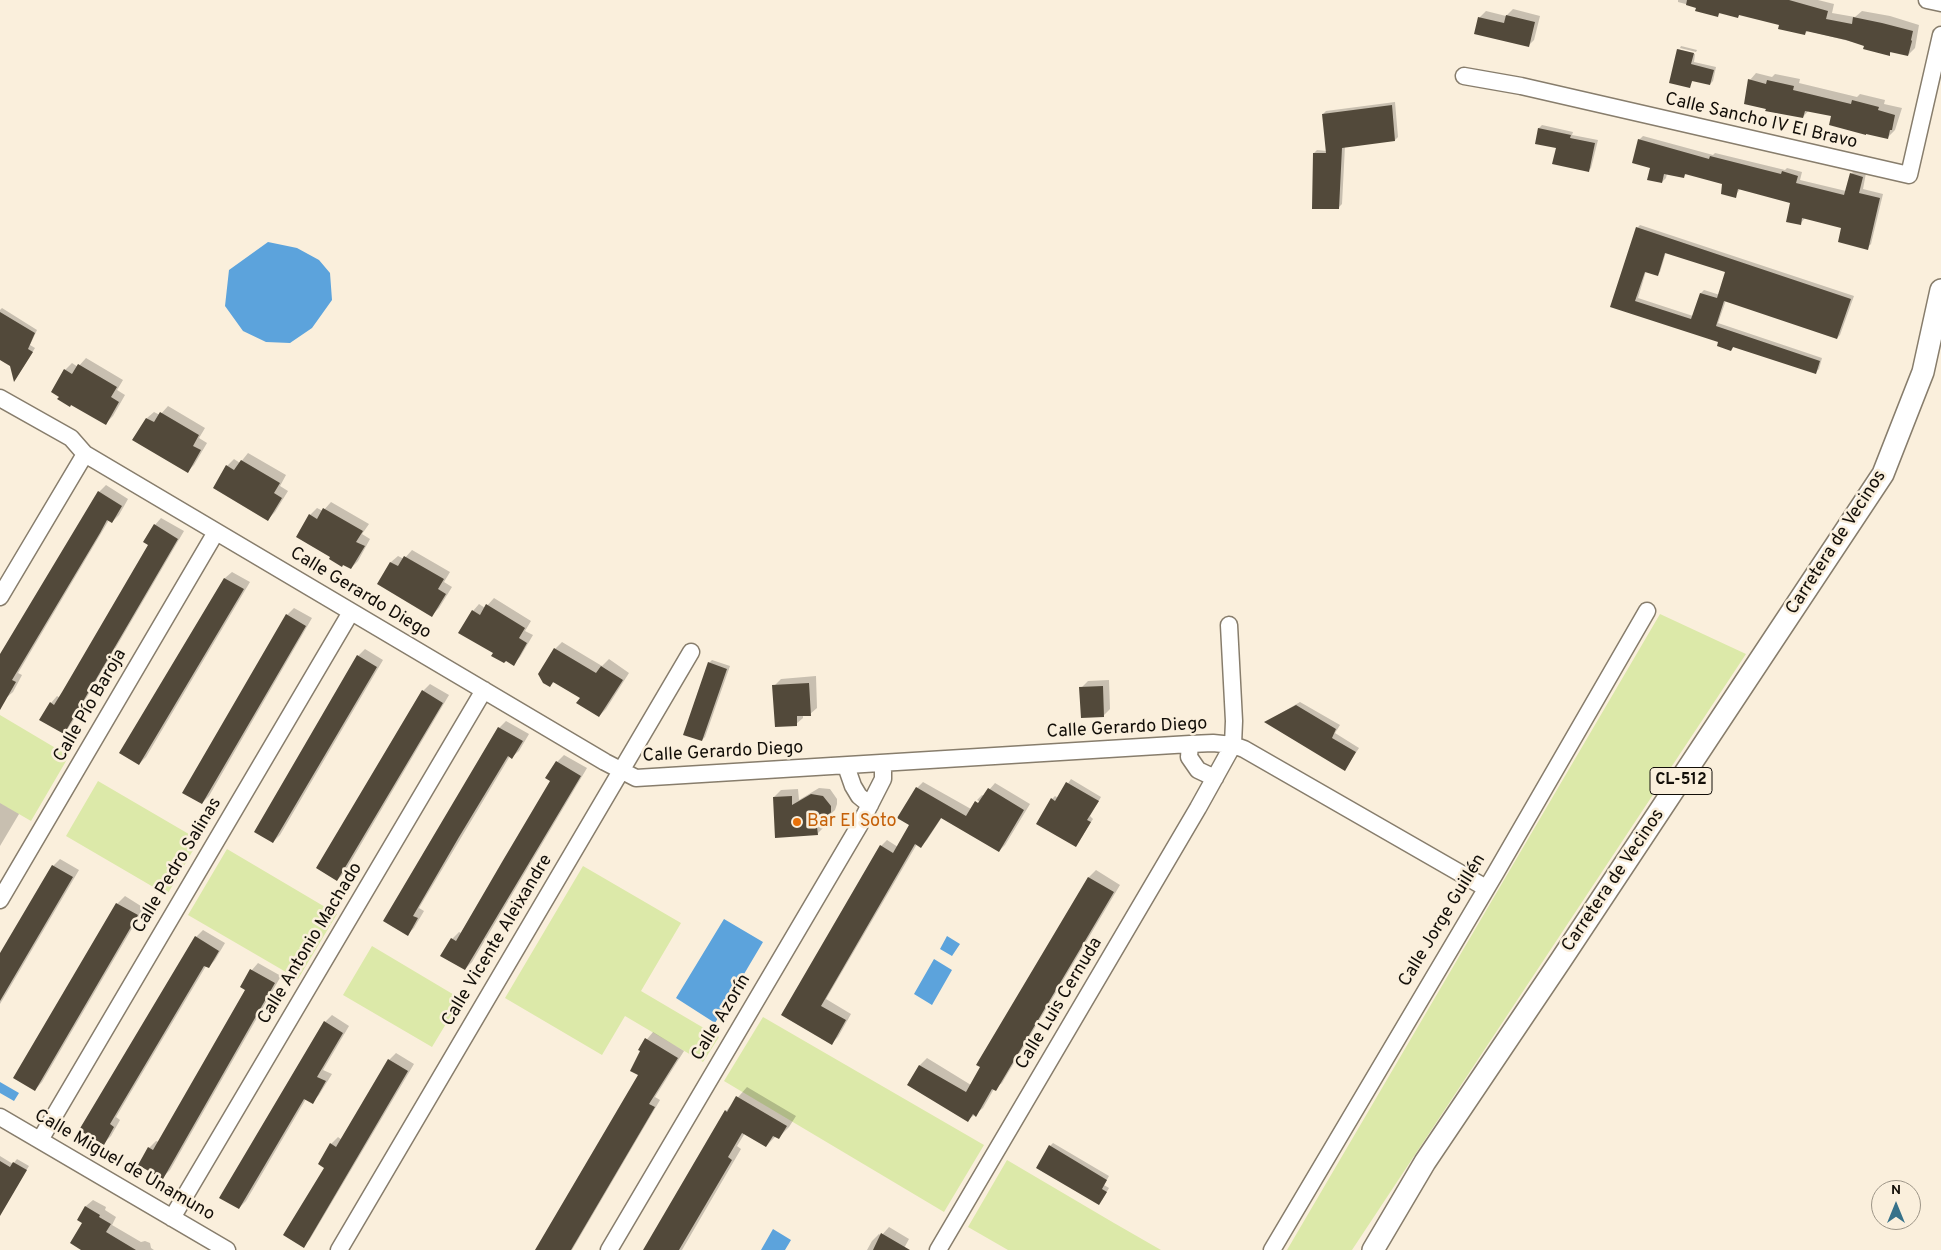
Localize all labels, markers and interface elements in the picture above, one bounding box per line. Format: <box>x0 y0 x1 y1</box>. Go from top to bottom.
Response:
street label: Calle Sancho IV El Bravo <box>1663 89 1859 155</box>
street label: Carretera de Vecinos <box>1782 467 1892 619</box>
street label: Calle Gerardo Diego <box>285 543 435 645</box>
street label: Calle Pío Baroja <box>50 646 132 766</box>
street label: Calle Gerardo Diego <box>1046 714 1208 744</box>
street label: Calle Gerardo Diego <box>642 738 804 768</box>
road number: CL-512 <box>1650 768 1712 794</box>
street label: Calle Pedro Salinas <box>129 794 227 938</box>
street label: Carretera de Vecinos <box>1558 806 1670 956</box>
place label: Bar El Soto <box>807 811 897 833</box>
marker: Bar El Soto <box>791 816 803 828</box>
street label: Calle Vicente Aleixandre <box>438 851 558 1031</box>
street label: Calle Jorge Guillén <box>1395 851 1491 991</box>
street label: Calle Antonio Machado <box>254 859 368 1029</box>
street label: Calle Luis Cernuda <box>1012 934 1108 1074</box>
street label: Calle Azorín <box>688 971 756 1065</box>
street label: Calle Miguel de Unamuno <box>30 1105 218 1227</box>
north arrow <box>1871 1180 1921 1230</box>
text: N <box>1891 1182 1901 1199</box>

